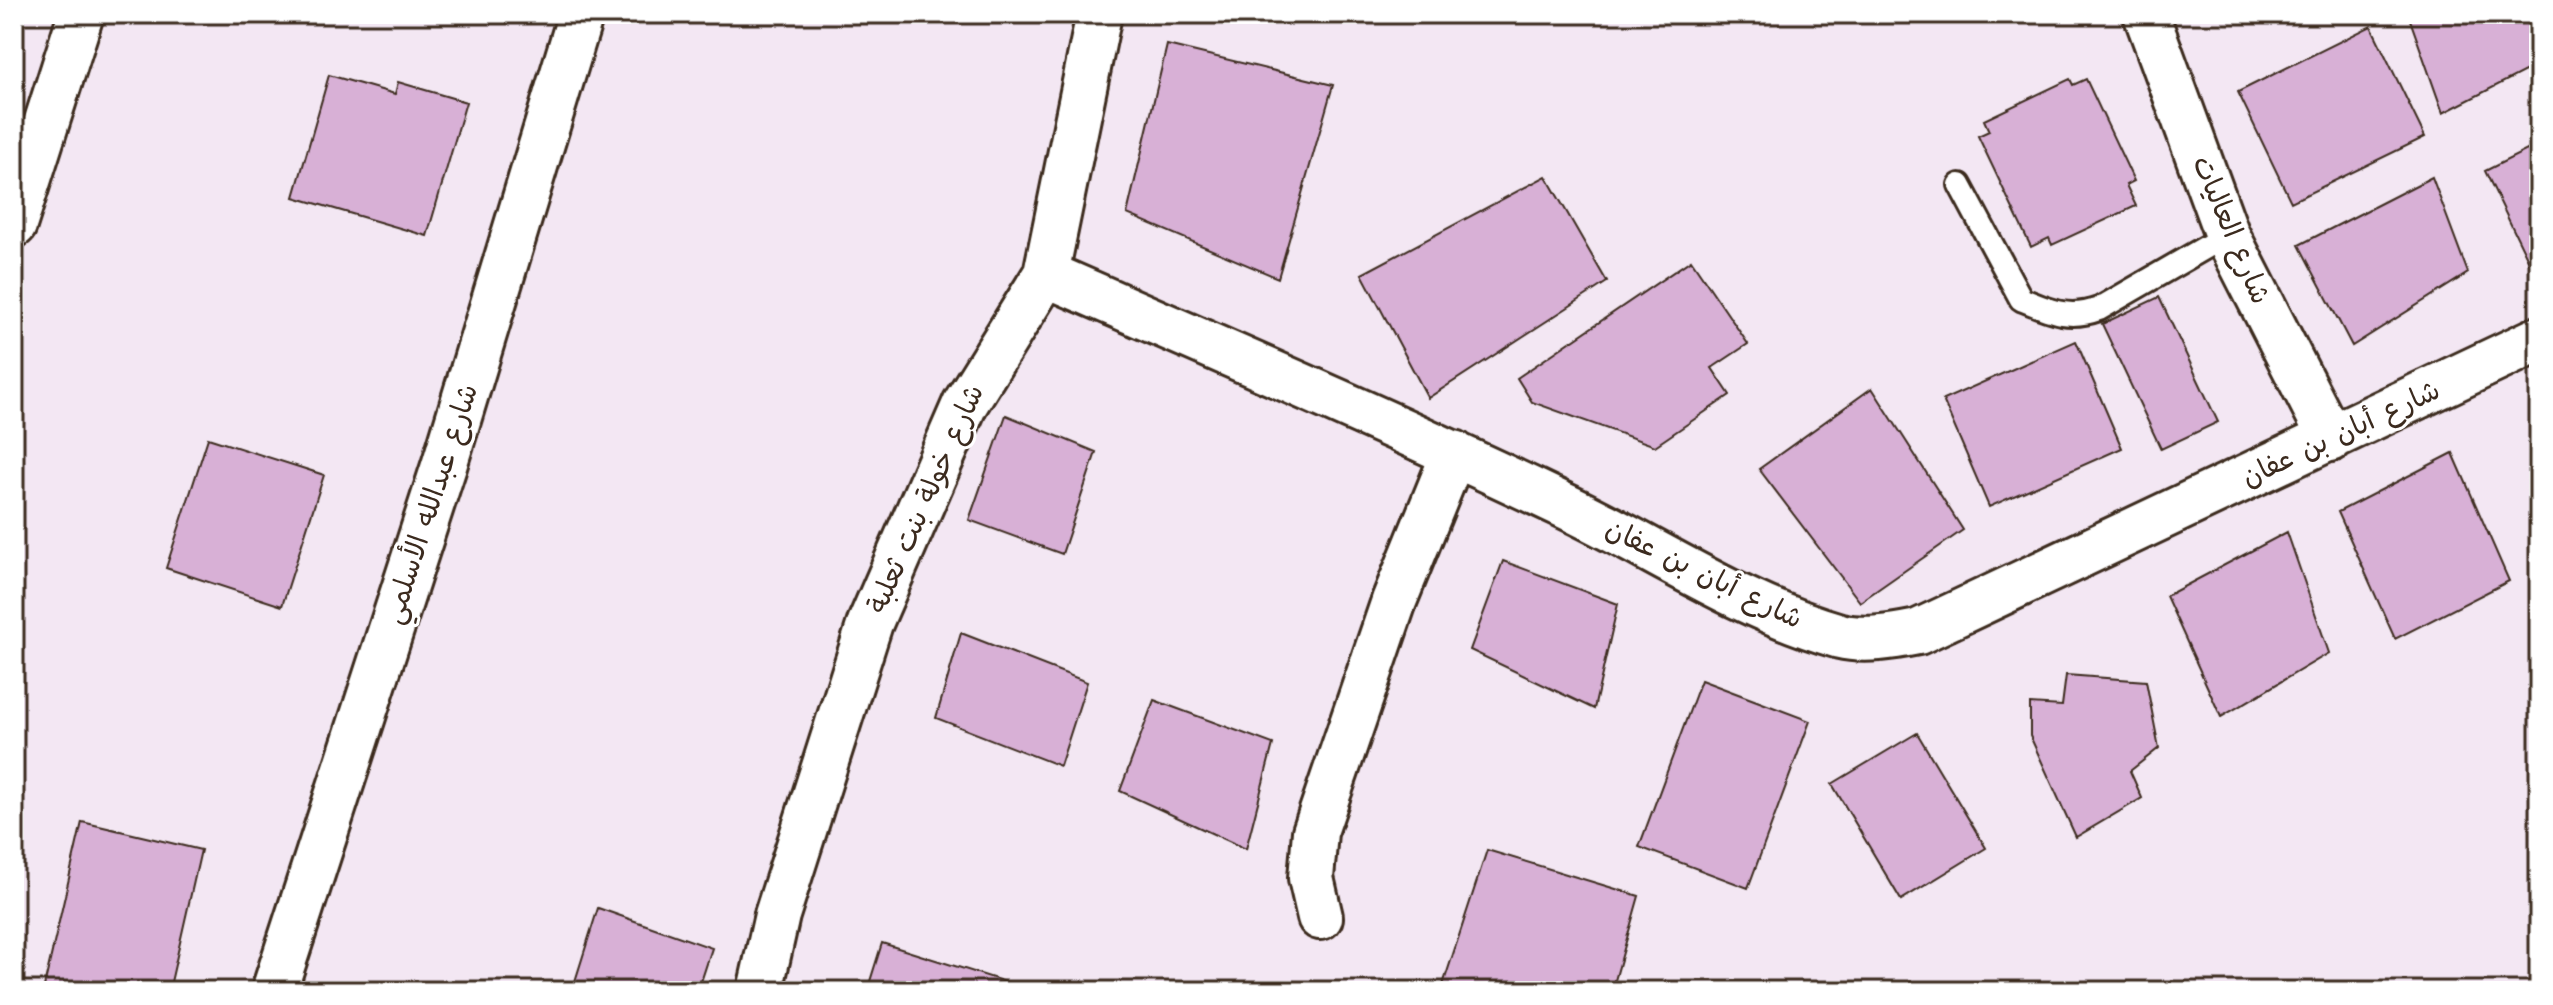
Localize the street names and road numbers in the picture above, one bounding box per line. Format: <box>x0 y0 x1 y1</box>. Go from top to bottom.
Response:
street label: شارع العاليات <box>2182 150 2280 310</box>
street label: شارع أبان بن عفان <box>2235 371 2447 497</box>
street label: شارع خولة بنت ثعلبة <box>858 378 994 620</box>
street label: شارع عبدالله الأسلمي <box>374 379 492 630</box>
street label: شارع أبان بن عفان <box>1599 509 1809 639</box>

